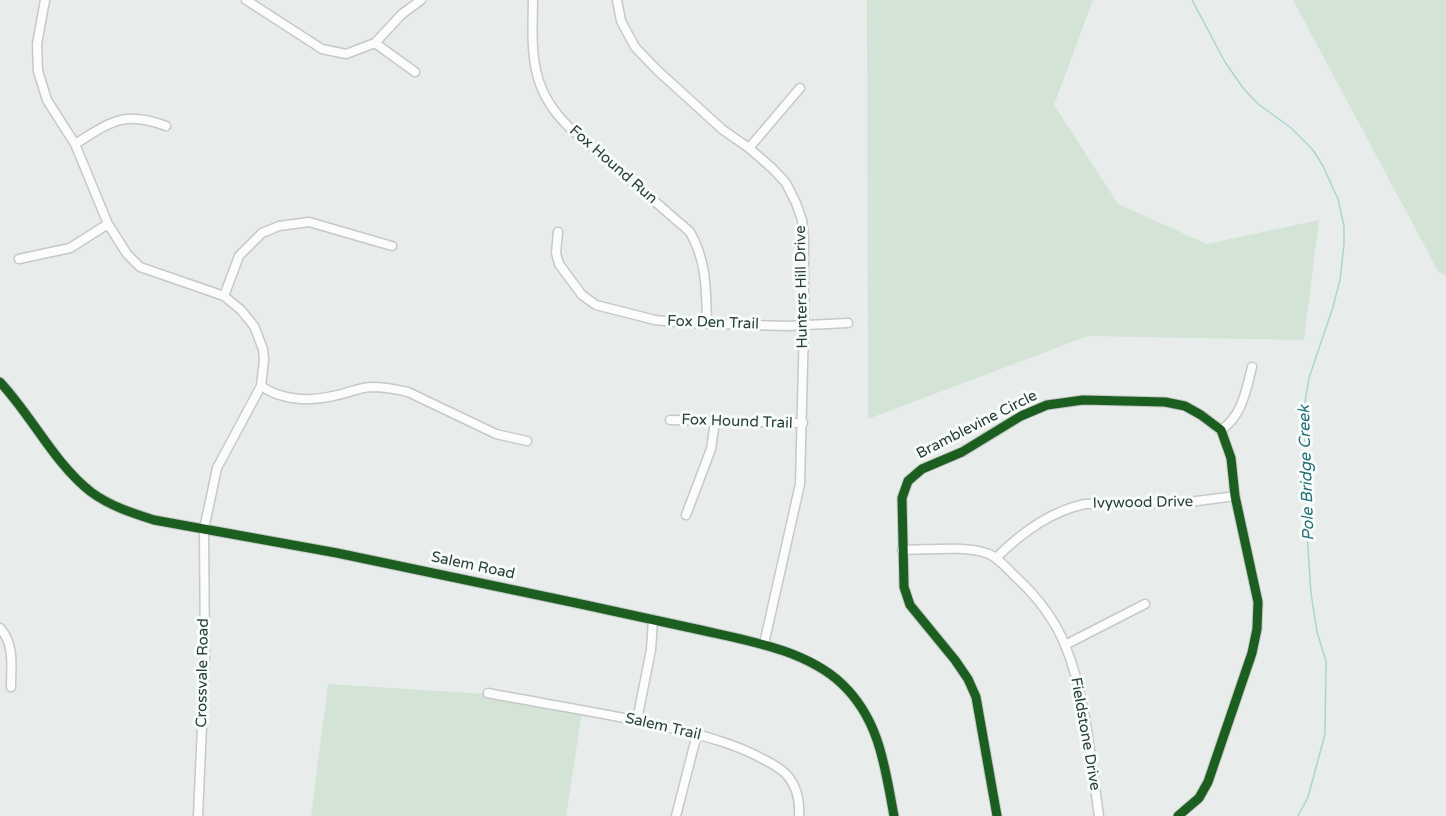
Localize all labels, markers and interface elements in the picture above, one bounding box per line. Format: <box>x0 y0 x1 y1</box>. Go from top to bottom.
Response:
street label: Fox Hound Run <box>565 122 661 208</box>
street label: Hunters Hill Drive <box>792 225 812 349</box>
street label: Fox Den Trail <box>667 312 759 334</box>
street label: Bramblevine Circle <box>914 387 1040 463</box>
water label: Pole Bridge Creek <box>1295 405 1319 541</box>
street label: Fox Hound Trail <box>681 411 793 433</box>
street label: Ivywood Drive <box>1093 493 1193 513</box>
street label: Salem Road <box>429 548 517 584</box>
street label: Crossvale Road <box>193 618 213 728</box>
street label: Fieldstone Drive <box>1066 676 1104 792</box>
street label: Salem Trail <box>623 710 703 744</box>

